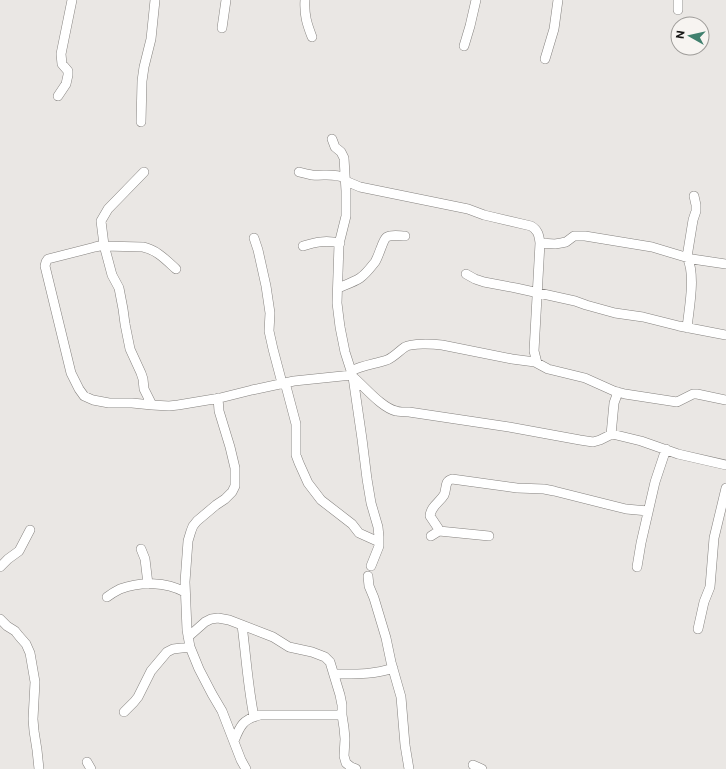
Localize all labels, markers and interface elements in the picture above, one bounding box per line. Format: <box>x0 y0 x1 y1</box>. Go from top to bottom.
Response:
north arrow <box>670 16 710 56</box>
text: N <box>673 30 687 40</box>

